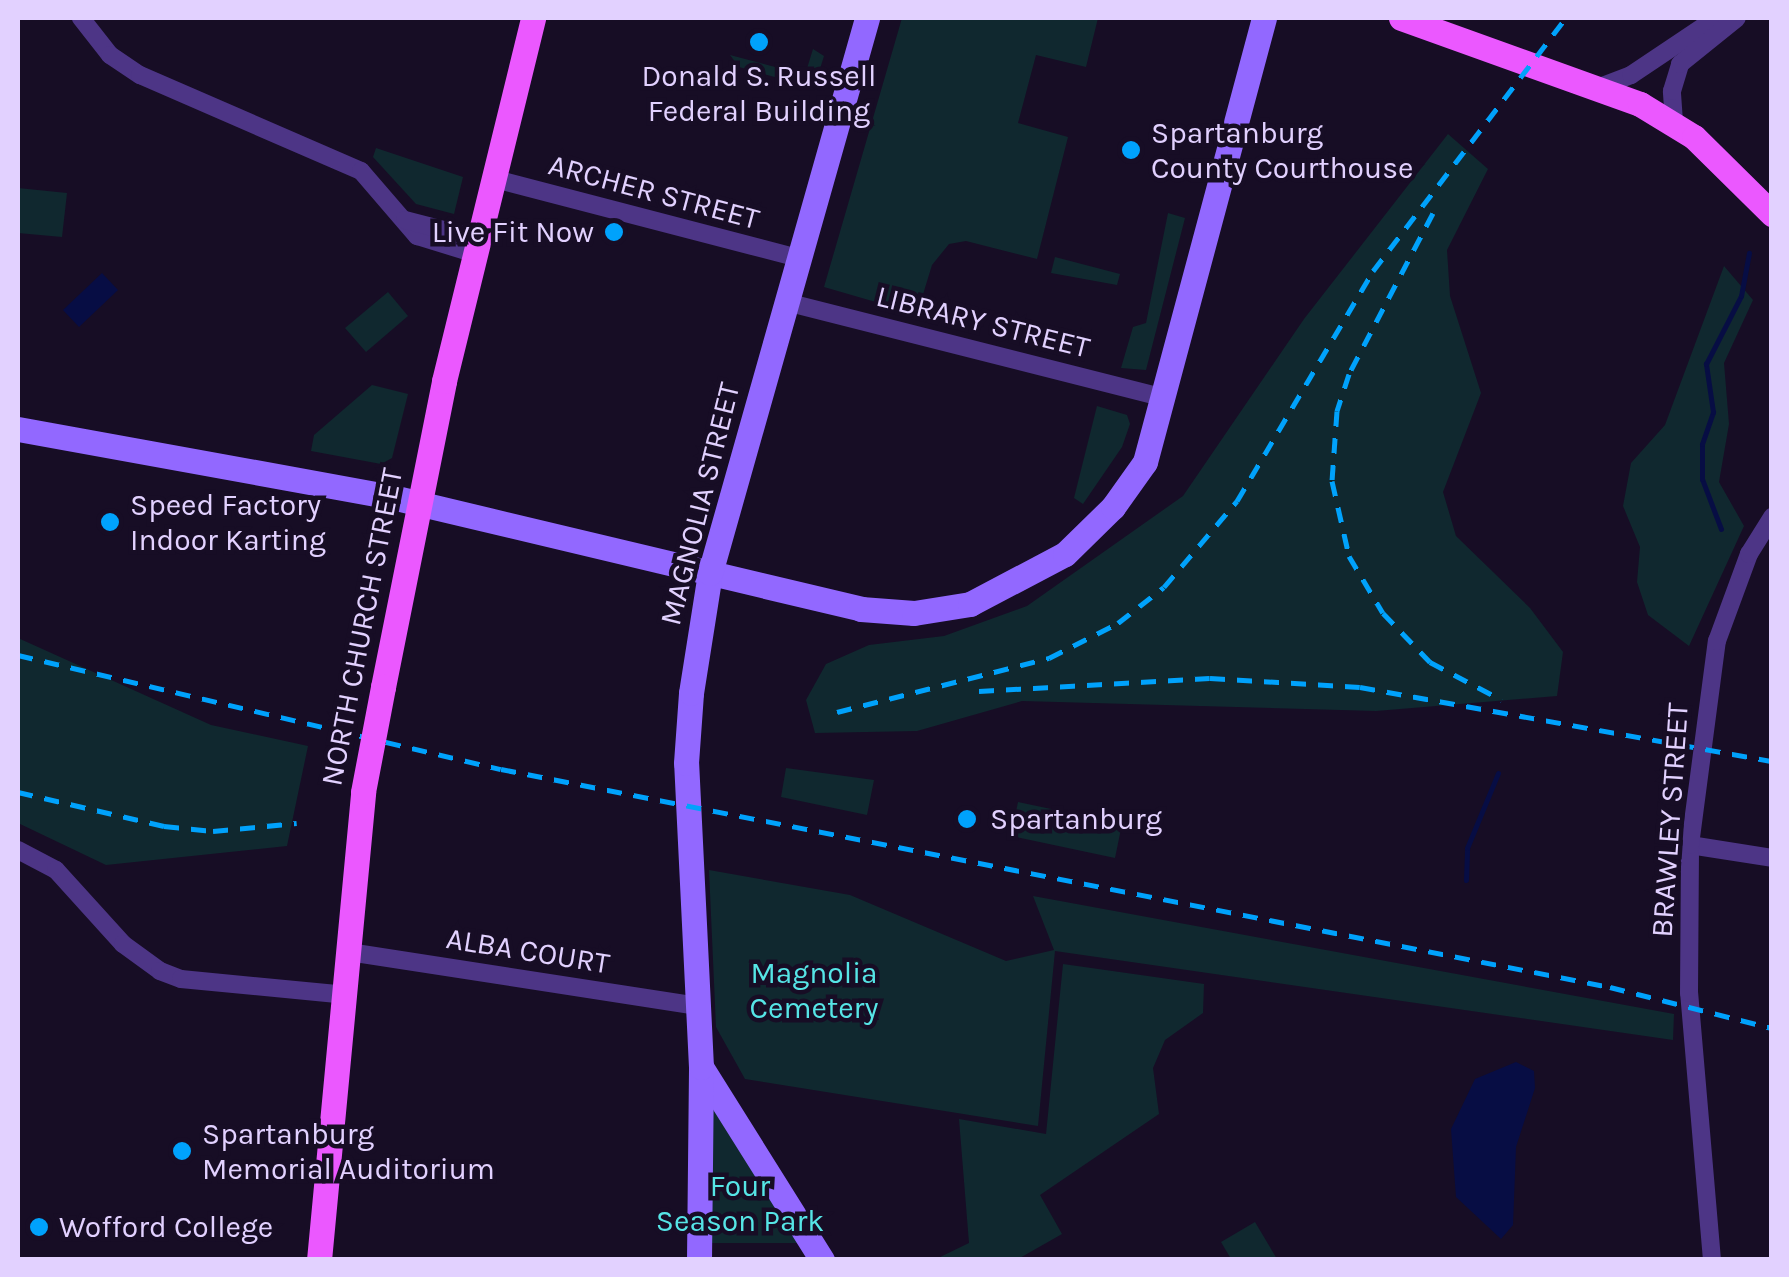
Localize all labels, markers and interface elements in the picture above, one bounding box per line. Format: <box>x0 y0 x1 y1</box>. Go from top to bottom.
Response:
marker: Donald S. Russell Federal Building <box>748 31 770 53</box>
place label: Donald S. Russell Federal Building <box>641 58 877 128</box>
place label: Spartanburg County Courthouse <box>1151 115 1413 186</box>
marker: Spartanburg County Courthouse <box>1120 139 1142 161</box>
street label: ARCHER STREET <box>545 147 763 237</box>
place label: Live Fit Now <box>432 214 594 250</box>
marker: Live Fit Now <box>603 221 625 243</box>
street label: LIBRARY STREET <box>872 278 1094 366</box>
street label: MAGNOLIA STREET <box>652 379 748 629</box>
street label: NORTH CHURCH STREET <box>314 465 410 789</box>
place label: Speed Factory Indoor Karting <box>130 487 326 558</box>
marker: Speed Factory Indoor Karting <box>99 511 121 533</box>
street label: BRAWLEY STREET <box>1644 702 1696 938</box>
place label: Spartanburg <box>990 801 1162 837</box>
marker: Spartanburg <box>954 806 980 832</box>
street label: ALBA COURT <box>444 920 612 982</box>
park label: Magnolia Cemetery <box>750 955 878 1026</box>
place label: Spartanburg Memorial Auditorium <box>202 1116 495 1186</box>
marker: Spartanburg Memorial Auditorium <box>171 1140 193 1162</box>
park label: Four Season Park <box>656 1168 824 1238</box>
place label: Wofford College <box>59 1209 273 1245</box>
marker: Wofford College <box>28 1216 50 1238</box>

